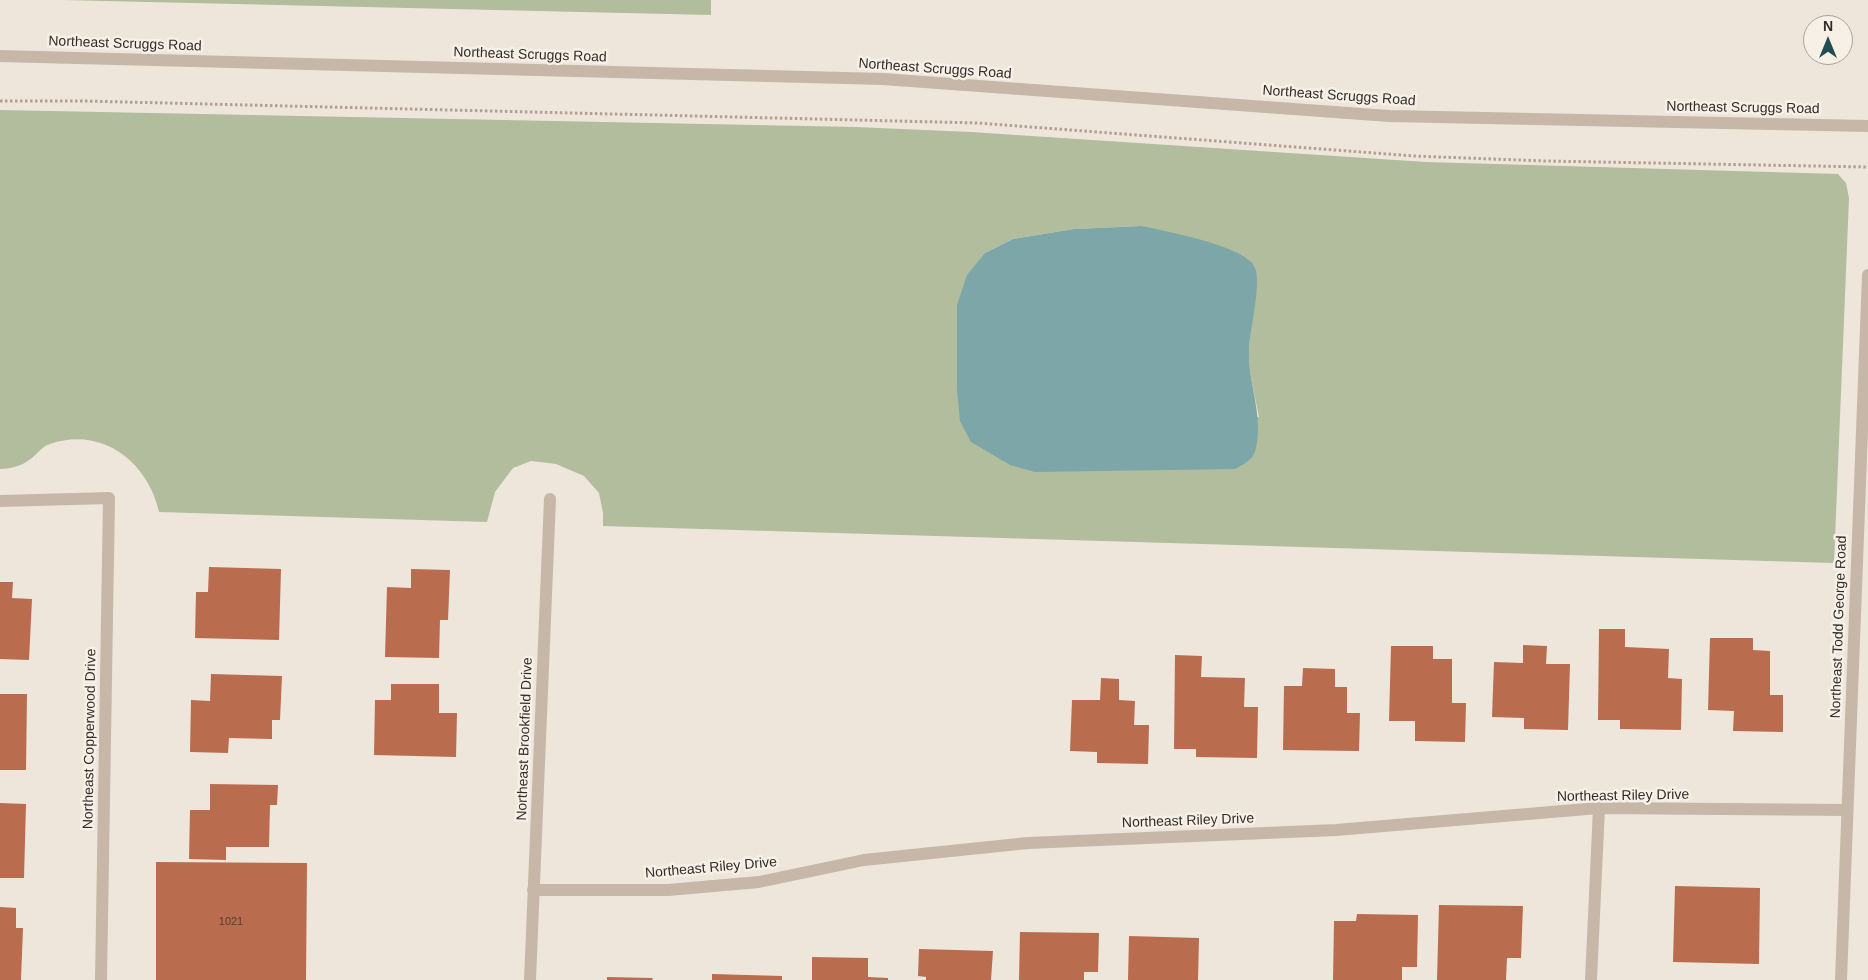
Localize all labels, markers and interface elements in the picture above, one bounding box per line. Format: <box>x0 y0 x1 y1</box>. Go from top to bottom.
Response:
north arrow <box>1803 15 1853 65</box>
text: N <box>1823 18 1833 34</box>
street label: Northeast Scruggs Road <box>48 33 202 55</box>
street label: Northeast Scruggs Road <box>453 44 607 66</box>
street label: Northeast Scruggs Road <box>858 55 1012 83</box>
street label: Northeast Scruggs Road <box>1262 82 1416 110</box>
street label: Northeast Scruggs Road <box>1666 98 1820 118</box>
street label: Northeast Todd George Road <box>1827 535 1851 719</box>
street label: Northeast Copperwood Drive <box>80 649 100 829</box>
street label: Northeast Brookfield Drive <box>514 657 536 821</box>
street label: Northeast Riley Drive <box>1557 786 1689 806</box>
street label: Northeast Riley Drive <box>1122 810 1254 832</box>
street label: Northeast Riley Drive <box>644 854 778 882</box>
house number: 1021 <box>219 915 243 929</box>

